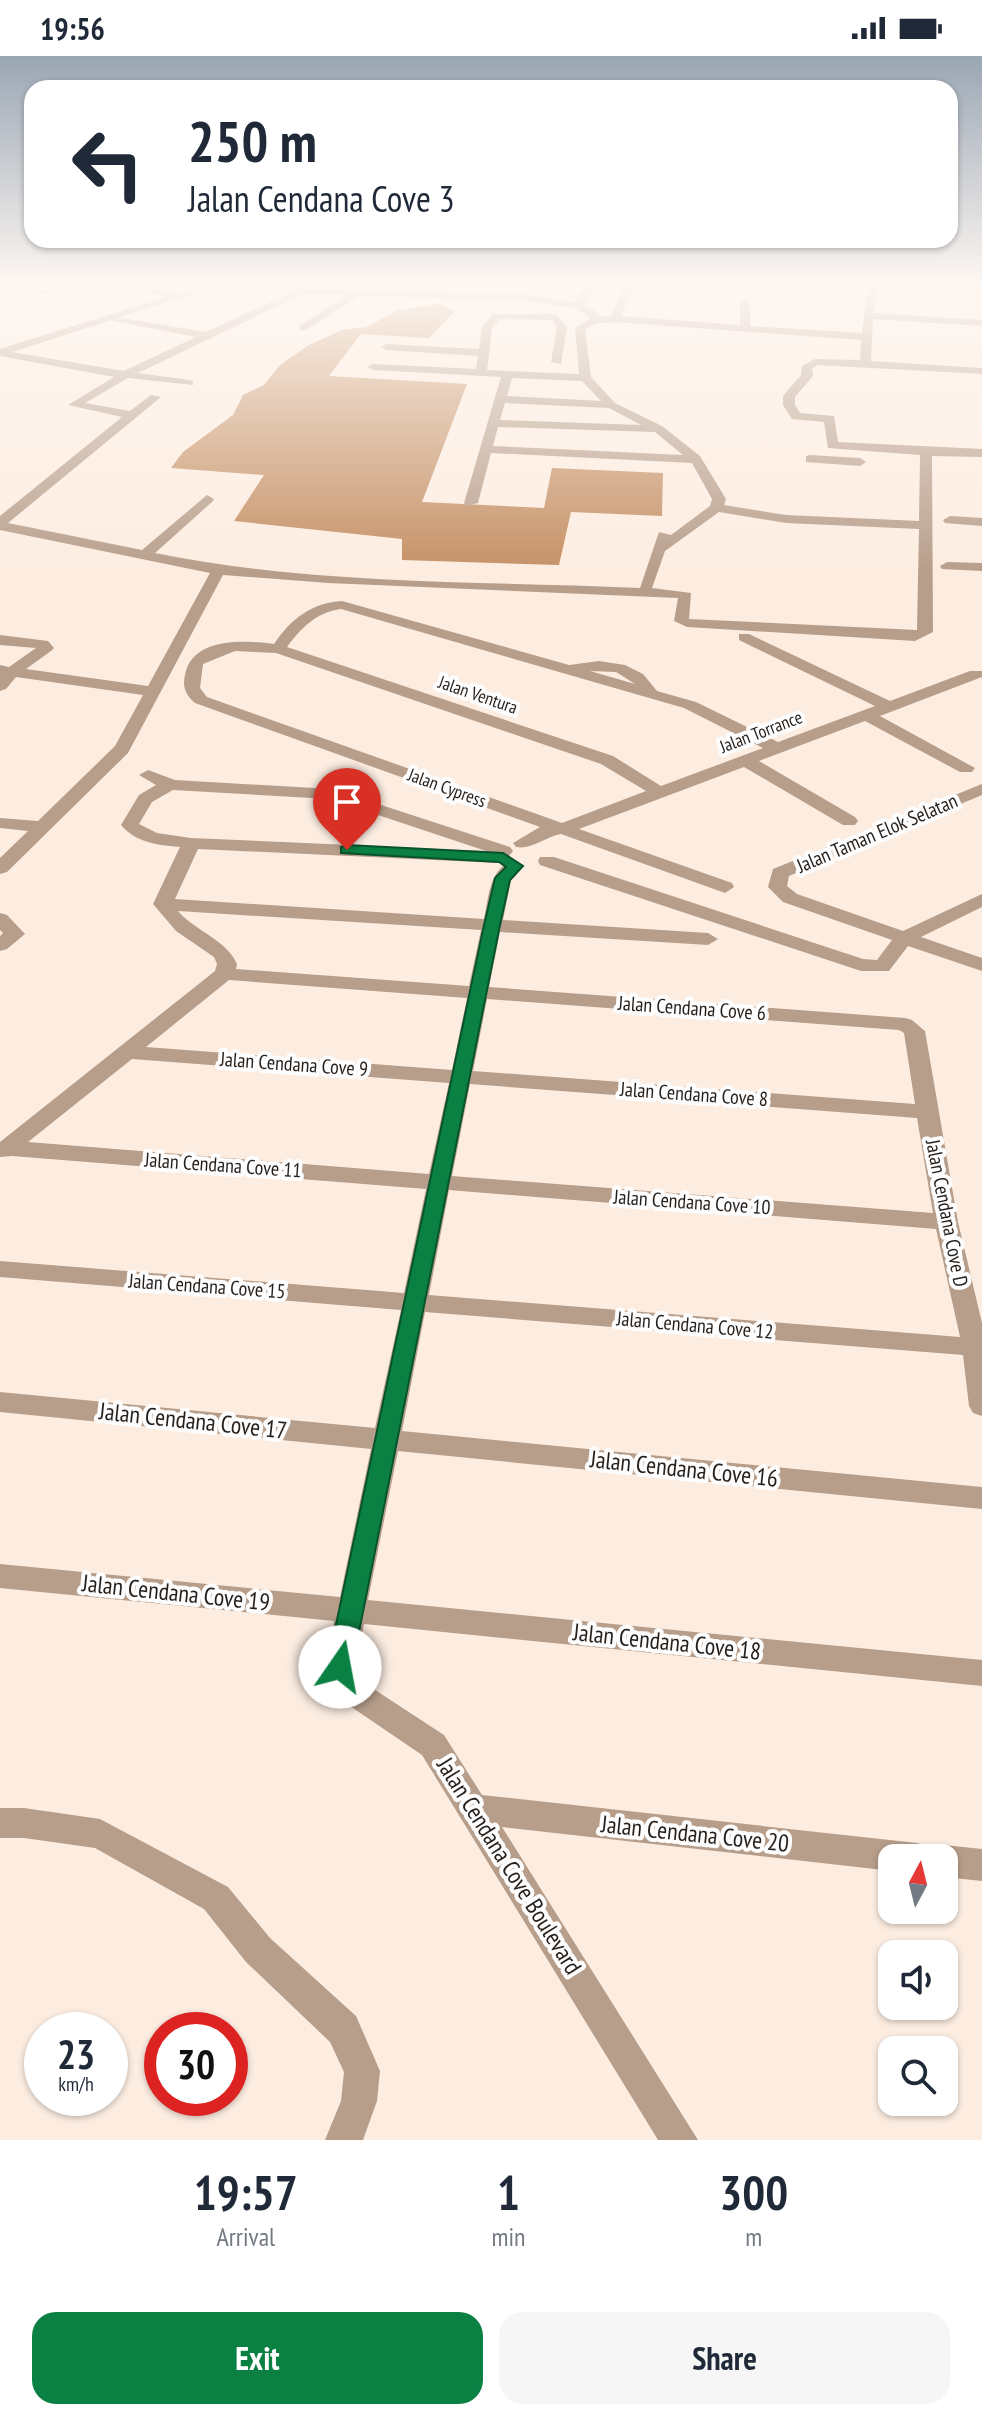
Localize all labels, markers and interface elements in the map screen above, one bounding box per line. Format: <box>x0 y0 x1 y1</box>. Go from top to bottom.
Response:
text: 19:56 <box>40 9 105 48</box>
text: 250 m <box>188 105 317 177</box>
icon: left <box>56 112 160 216</box>
text: Jalan Cendana Cove 3 <box>188 175 455 222</box>
street label: Jalan Ventura <box>435 670 521 719</box>
street label: Jalan Torrance <box>715 705 805 758</box>
street label: Jalan Cypress <box>404 762 489 812</box>
pin <box>313 768 381 850</box>
icon: arrive <box>325 780 369 824</box>
street label: Jalan Taman Elok Selatan <box>792 787 961 879</box>
street label: Jalan Cendana Cove 6 <box>616 990 767 1026</box>
street label: Jalan Cendana Cove 9 <box>218 1046 369 1082</box>
street label: Jalan Cendana Cove 8 <box>618 1076 769 1112</box>
street label: Jalan Cendana Cove D <box>920 1136 974 1289</box>
street label: Jalan Cendana Cove 11 <box>143 1146 302 1183</box>
street label: Jalan Cendana Cove 10 <box>612 1183 771 1220</box>
street label: Jalan Cendana Cove 15 <box>127 1267 286 1304</box>
street label: Jalan Cendana Cove 12 <box>615 1305 774 1345</box>
street label: Jalan Cendana Cove 17 <box>97 1395 288 1446</box>
street label: Jalan Cendana Cove 16 <box>588 1443 779 1494</box>
street label: Jalan Cendana Cove 19 <box>80 1567 271 1618</box>
street label: Jalan Cendana Cove 18 <box>571 1616 762 1667</box>
position arrow <box>298 1625 382 1709</box>
street label: Jalan Cendana Cove Boulevard <box>430 1751 589 1980</box>
street label: Jalan Cendana Cove 20 <box>599 1808 790 1859</box>
north arrow <box>878 1844 958 1924</box>
map controls <box>878 1844 958 2116</box>
button: sound <box>878 1940 958 2020</box>
speed limit sign: 30 <box>144 2012 248 2116</box>
text: 23 <box>57 2028 95 2080</box>
button: search <box>878 2036 958 2116</box>
text: km/h <box>58 2071 94 2097</box>
text: 19:57 <box>194 2161 298 2223</box>
text: 1 <box>497 2161 520 2223</box>
text: 300 <box>719 2161 788 2223</box>
text: Arrival <box>216 2220 275 2253</box>
text: min <box>491 2220 525 2253</box>
text: m <box>745 2220 762 2253</box>
button: Exit <box>32 2312 483 2404</box>
button: Share <box>499 2312 950 2404</box>

